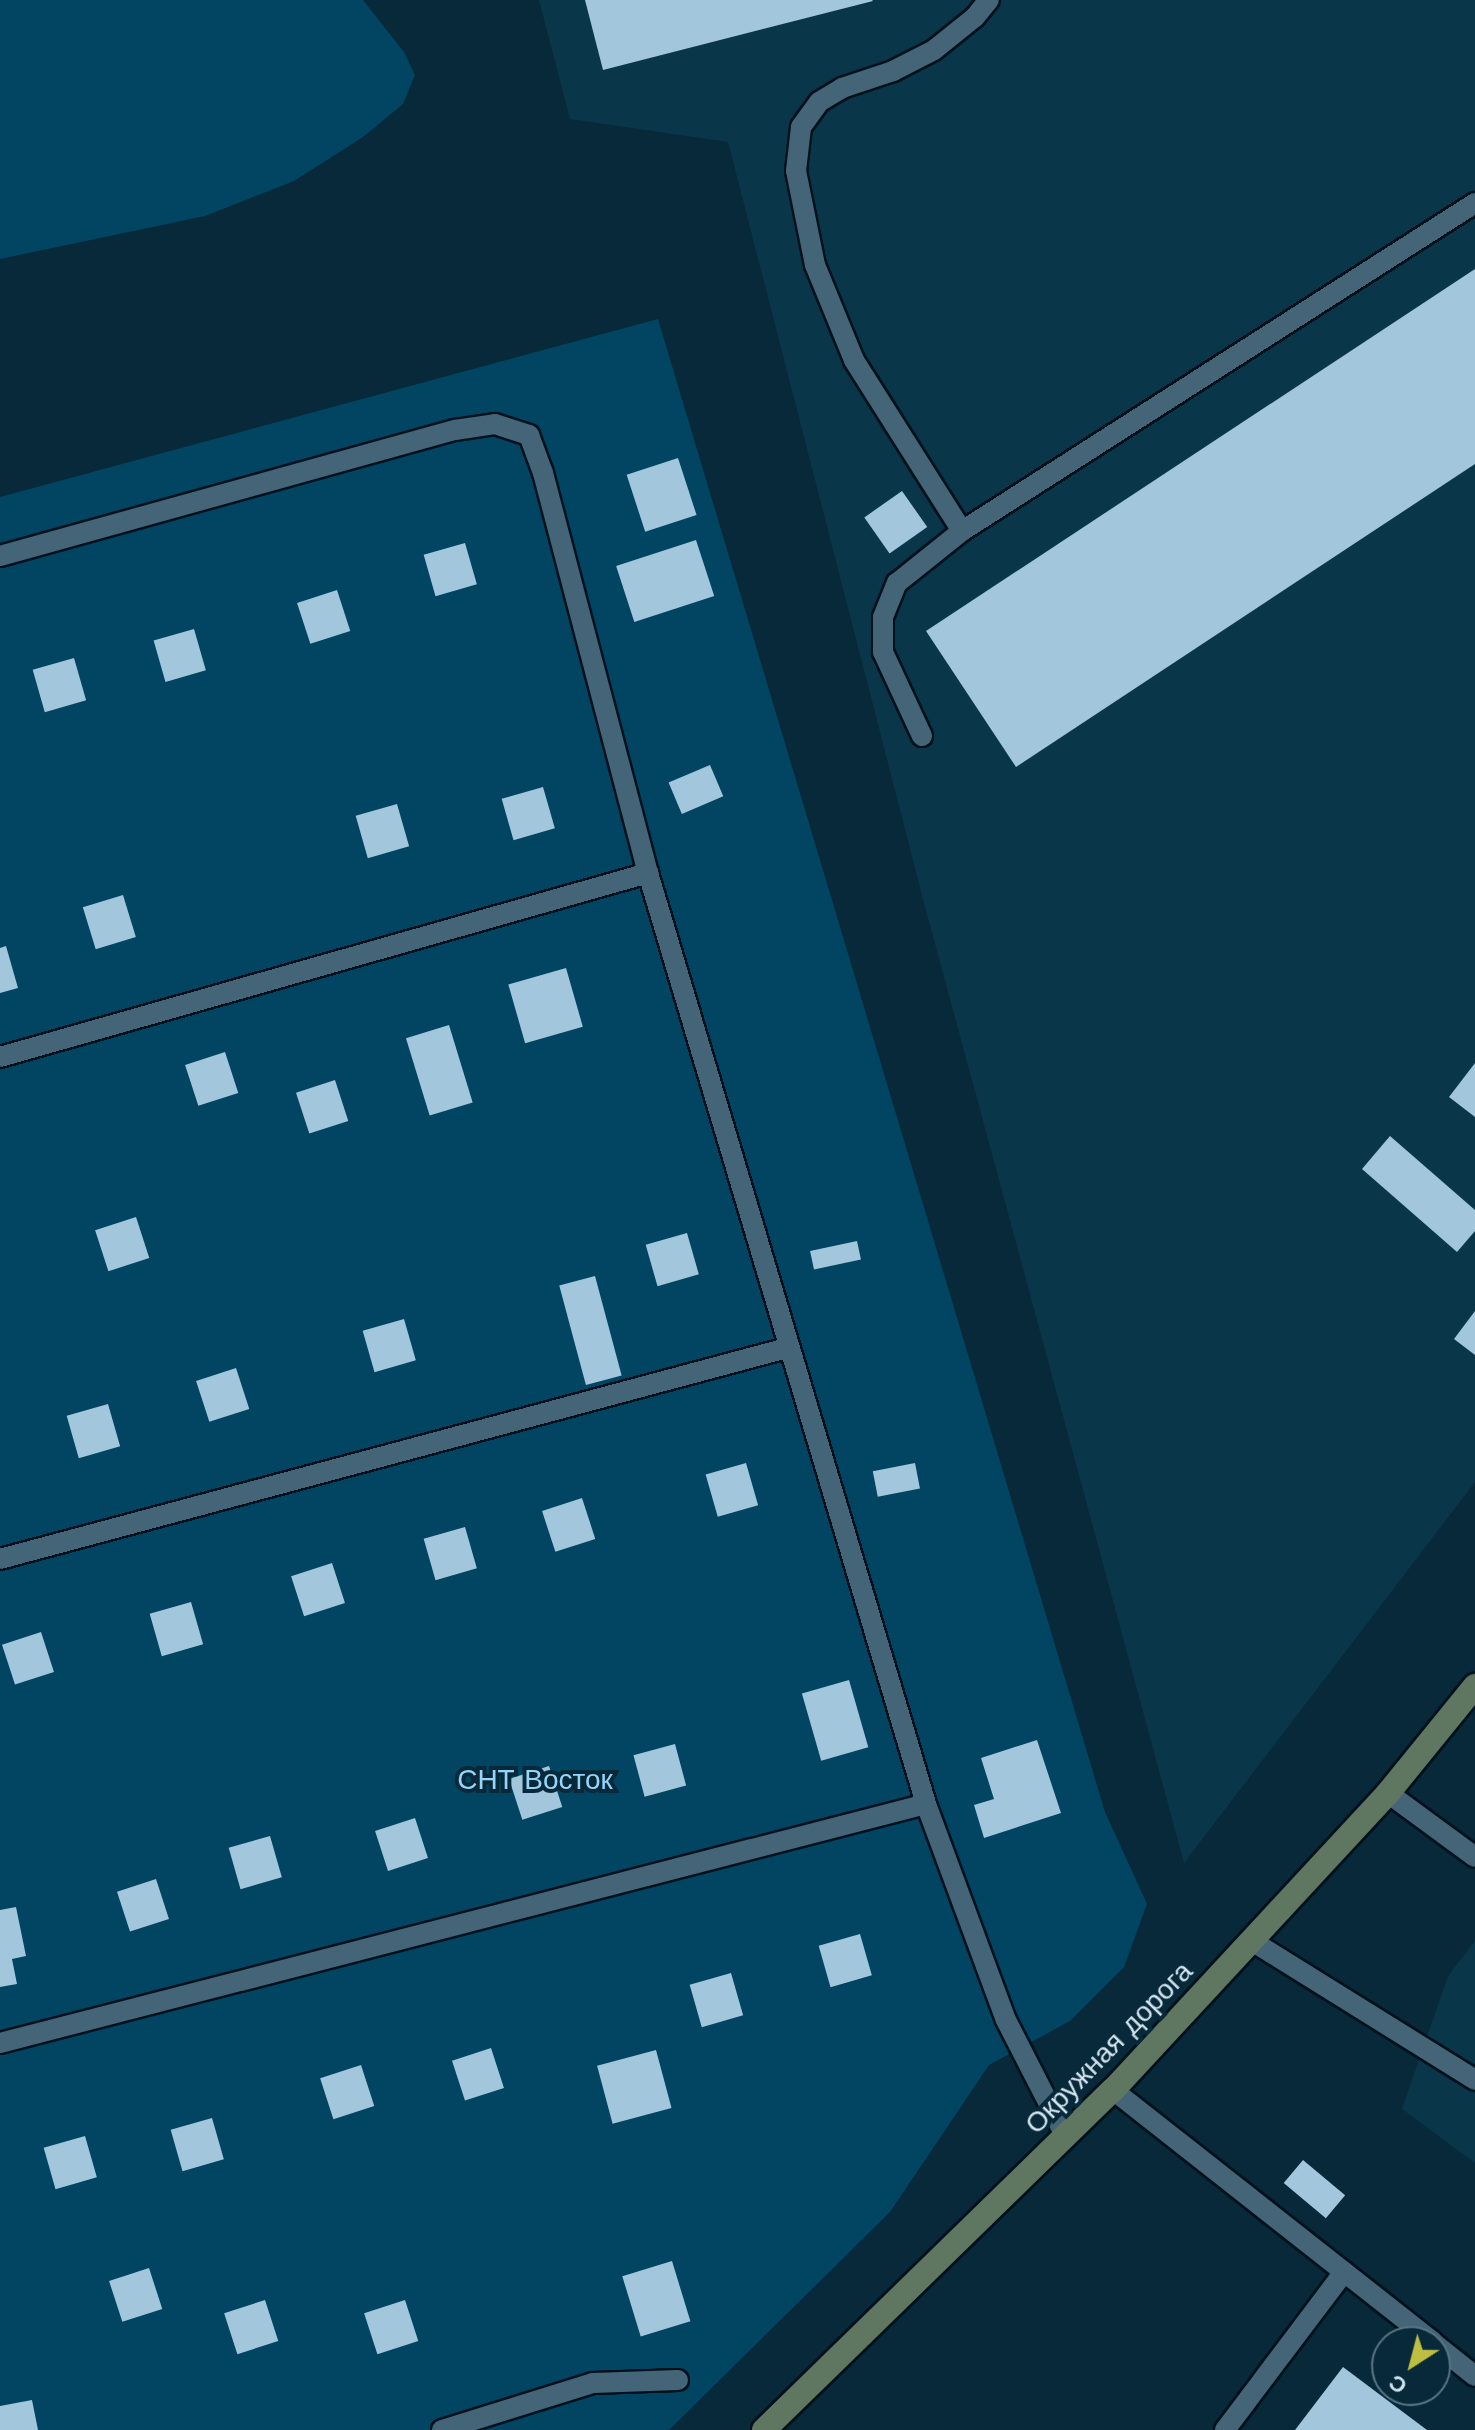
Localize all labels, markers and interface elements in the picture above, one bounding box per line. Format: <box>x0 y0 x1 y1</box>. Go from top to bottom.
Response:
park label: СНТ Восток <box>457 1763 613 1797</box>
street label: Окружная дорога <box>1018 1955 1200 2141</box>
north arrow <box>1371 2326 1451 2406</box>
text: С <box>1384 2369 1412 2399</box>

